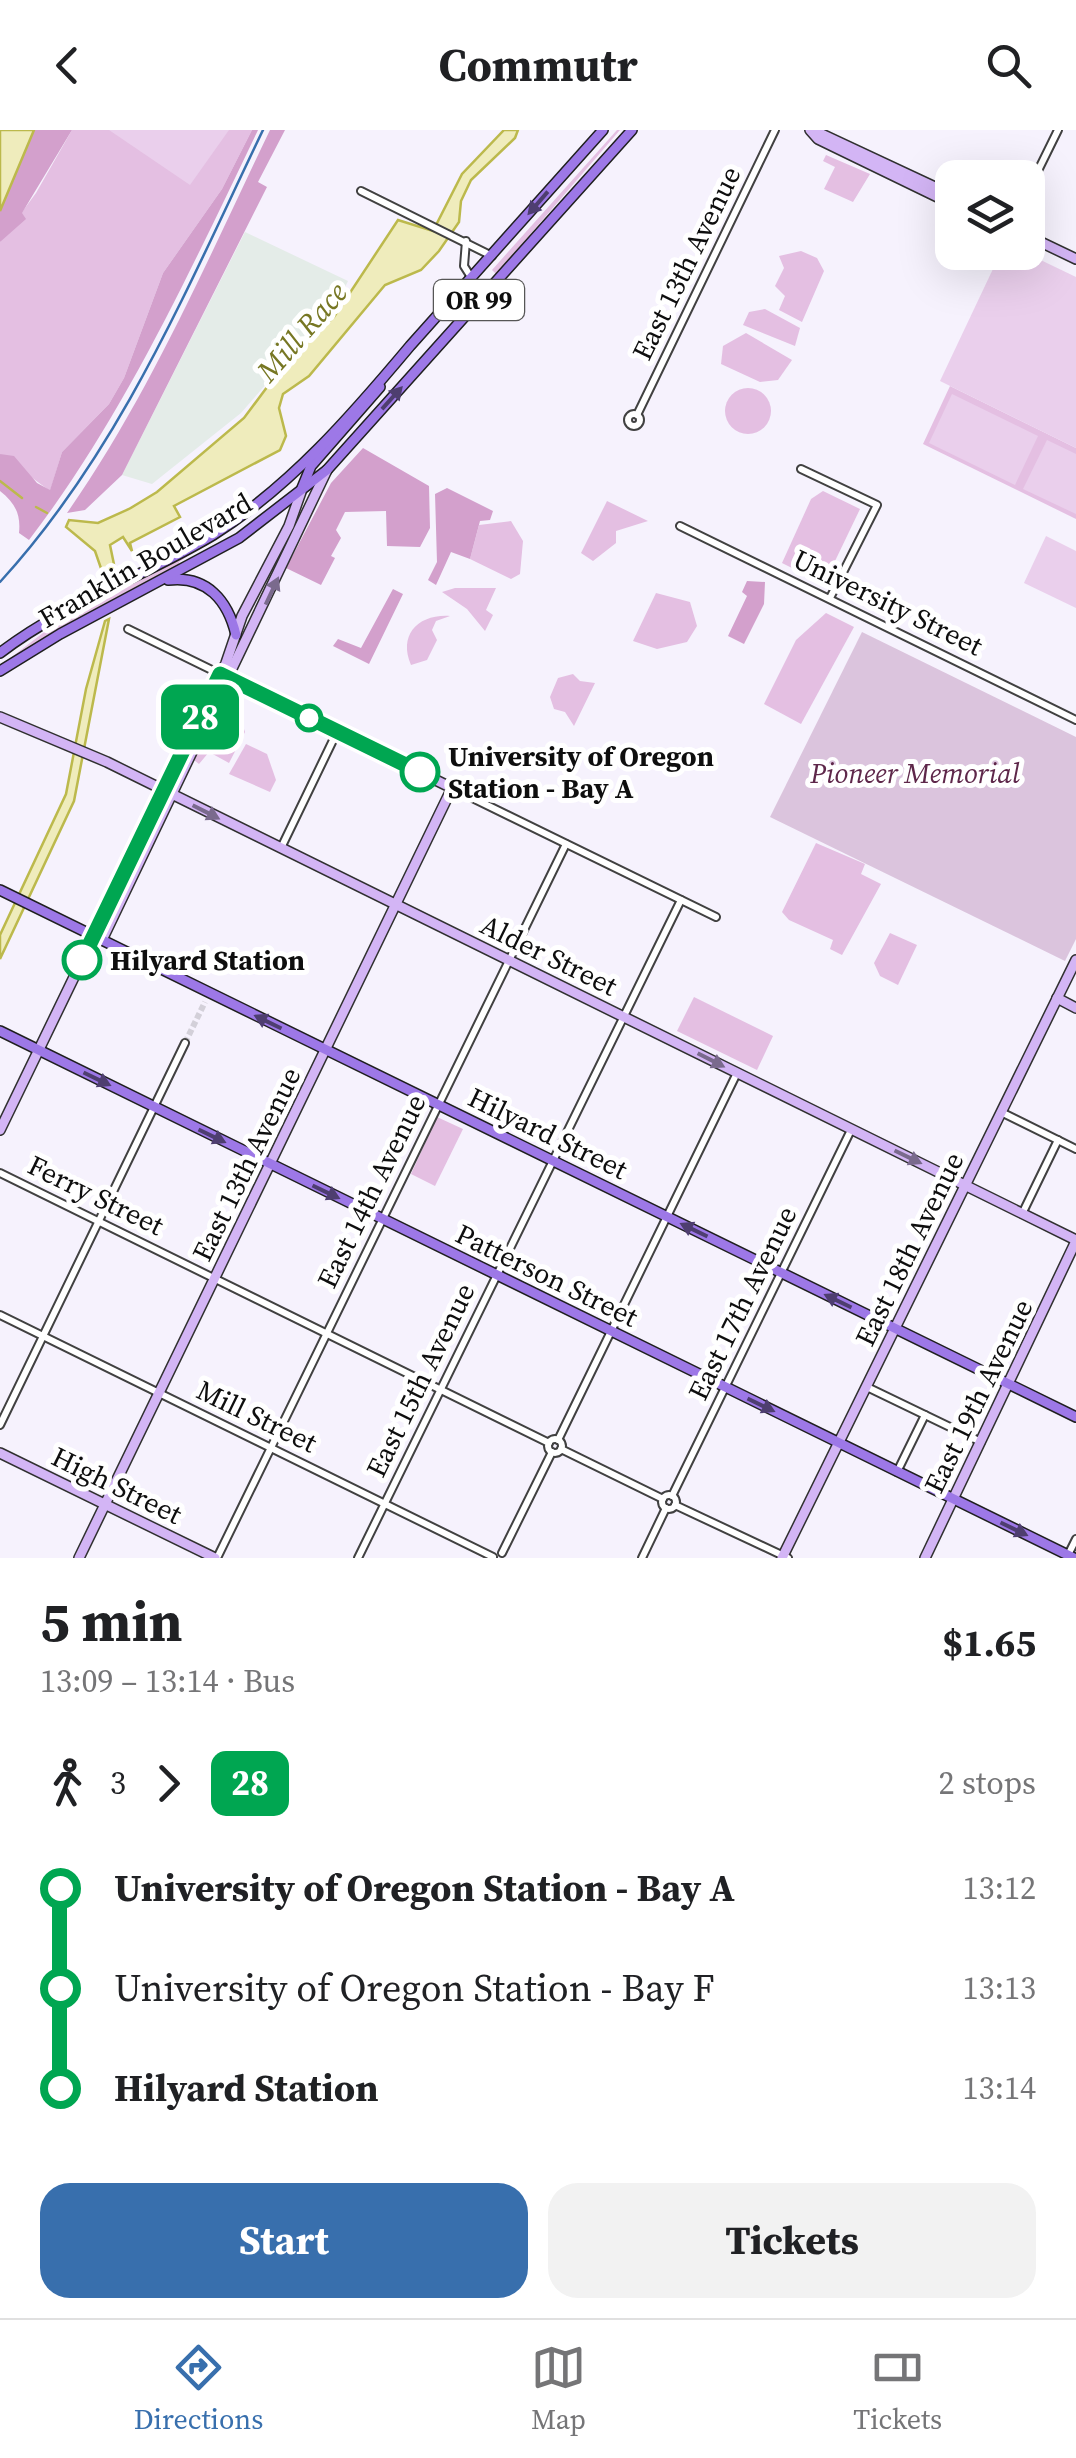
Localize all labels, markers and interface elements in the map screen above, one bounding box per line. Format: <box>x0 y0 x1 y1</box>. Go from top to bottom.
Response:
text: Commutr <box>438 34 638 96</box>
icon: back <box>40 38 95 93</box>
icon: search <box>981 38 1036 93</box>
street label: East 13th Avenue <box>623 160 749 366</box>
map controls <box>935 160 1045 270</box>
button: layers <box>935 160 1045 270</box>
one-way arrow <box>528 190 550 215</box>
water label: Mill Race <box>246 273 356 391</box>
road number: OR 99 <box>434 280 524 320</box>
one-way arrow <box>381 385 403 410</box>
street label: Franklin Boulevard <box>31 483 259 637</box>
street label: University Street <box>787 540 990 665</box>
one-way arrow <box>264 577 280 606</box>
line badge: 28 <box>155 684 245 750</box>
text: 28 <box>181 693 219 741</box>
unlabelled marker <box>296 705 322 731</box>
place label: University of Oregon Station - Bay A <box>448 737 714 807</box>
marker: University of Oregon Station - Bay A <box>401 753 439 791</box>
park label: Pioneer Memorial <box>809 754 1020 792</box>
one-way arrow <box>192 804 221 821</box>
street label: Alder Street <box>474 906 625 1005</box>
marker: Hilyard Station <box>63 941 101 979</box>
place label: Hilyard Station <box>110 941 305 979</box>
one-way arrow <box>254 1013 283 1030</box>
one-way arrow <box>696 1051 725 1068</box>
street label: East 13th Avenue <box>183 1061 309 1267</box>
one-way arrow <box>82 1071 111 1088</box>
street label: Hilyard Street <box>462 1078 635 1188</box>
street label: East 14th Avenue <box>308 1088 434 1294</box>
one-way arrow <box>198 1128 227 1145</box>
street label: Ferry Street <box>22 1146 171 1245</box>
street label: East 18th Avenue <box>846 1146 972 1352</box>
one-way arrow <box>894 1149 923 1166</box>
one-way arrow <box>312 1183 341 1200</box>
street label: East 17th Avenue <box>679 1200 805 1406</box>
street label: Patterson Street <box>449 1214 645 1336</box>
one-way arrow <box>679 1222 708 1239</box>
street label: East 15th Avenue <box>357 1277 483 1483</box>
one-way arrow <box>824 1293 853 1310</box>
street label: East 19th Avenue <box>915 1293 1041 1499</box>
street label: Mill Street <box>191 1371 324 1462</box>
one-way arrow <box>747 1397 776 1414</box>
street label: High Street <box>46 1437 189 1533</box>
one-way arrow <box>999 1520 1028 1537</box>
text: 5 min <box>40 1584 183 1659</box>
text: $1.65 <box>942 1617 1036 1669</box>
text: 13:09 – 13:14 · Bus <box>40 1659 295 1703</box>
icon: walk <box>40 1756 95 1811</box>
icon: forward <box>141 1756 196 1811</box>
text: 28 <box>231 1759 269 1807</box>
text: 3 <box>110 1761 126 1805</box>
text: 2 stops <box>938 1761 1036 1805</box>
text: University of Oregon Station - Bay A <box>114 1862 735 1914</box>
text: 13:12 <box>962 1866 1036 1910</box>
text: University of Oregon Station - Bay F <box>114 1962 714 2014</box>
text: 13:13 <box>962 1966 1036 2010</box>
text: Hilyard Station <box>114 2062 379 2114</box>
text: 13:14 <box>962 2066 1036 2110</box>
button: Start <box>40 2183 528 2298</box>
button: Tickets <box>548 2183 1036 2298</box>
tab: Directions <box>134 2340 263 2438</box>
tab: Map <box>531 2340 586 2438</box>
tab: Tickets <box>853 2340 942 2438</box>

